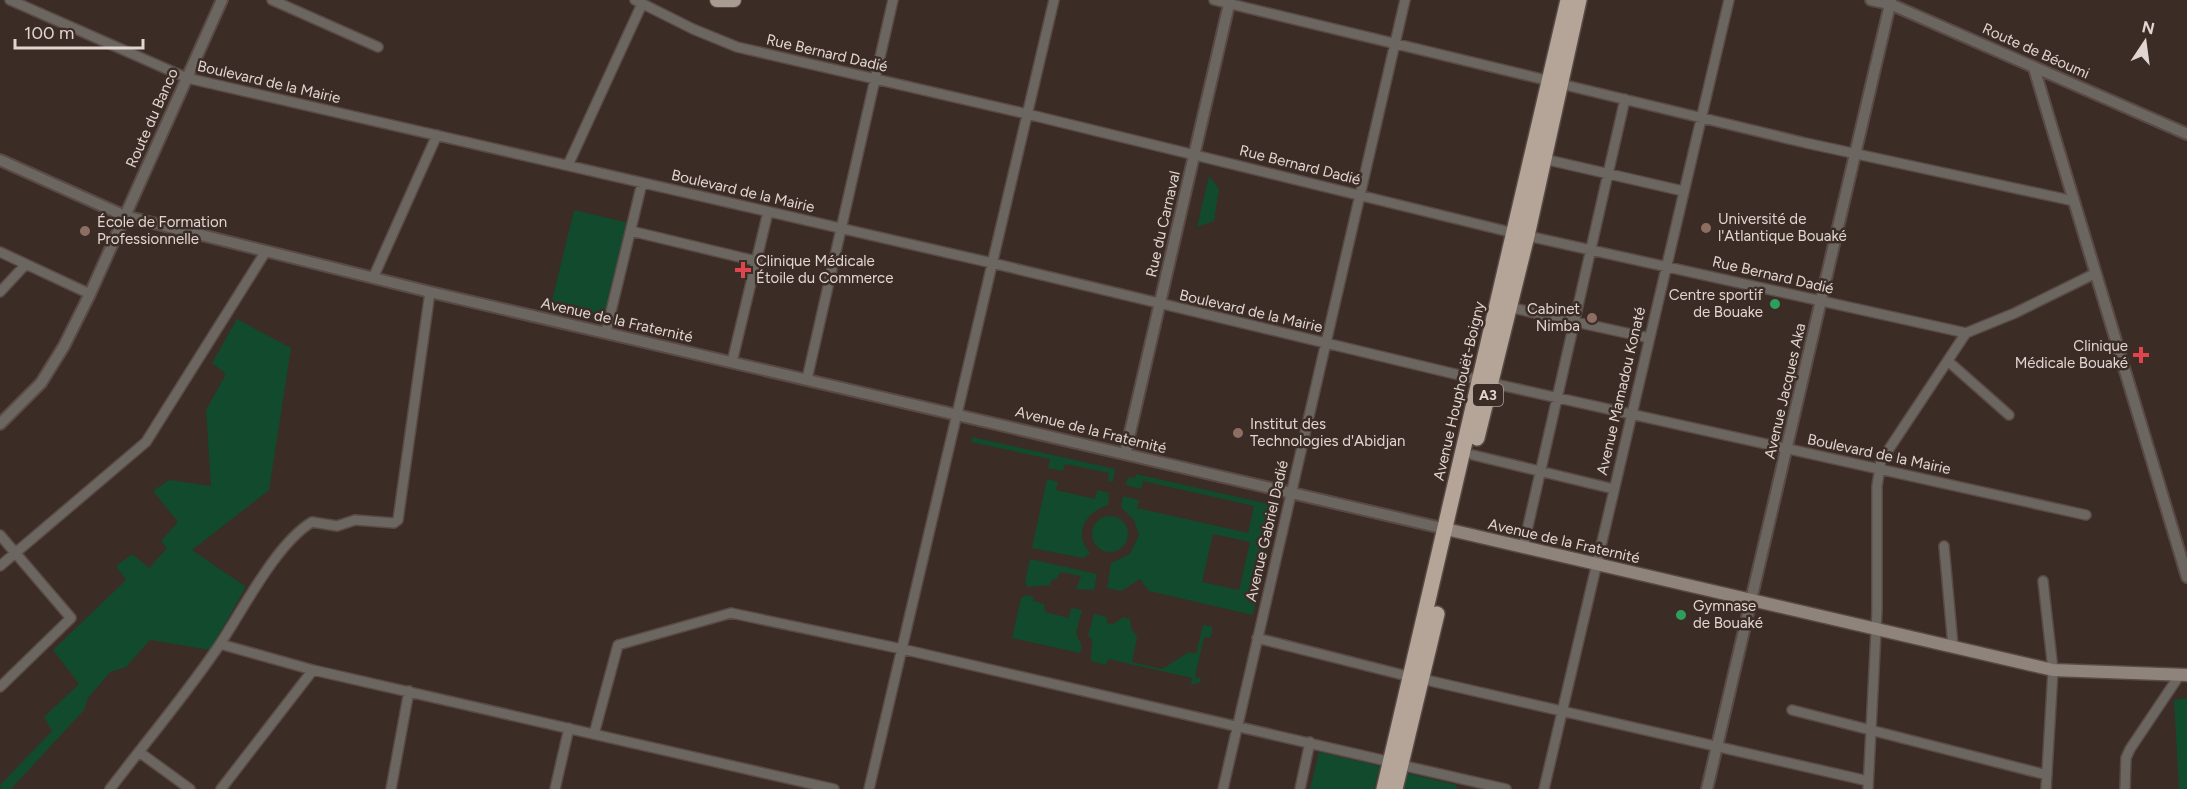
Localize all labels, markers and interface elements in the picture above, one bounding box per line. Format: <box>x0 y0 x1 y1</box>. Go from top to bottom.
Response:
scale bar <box>15 12 142 50</box>
north arrow <box>2115 12 2175 72</box>
text: N <box>2140 17 2156 39</box>
street label: Route de Béoumi <box>1980 19 2092 83</box>
text: 100 m <box>24 22 74 44</box>
street label: Rue Bernard Dadié <box>765 30 889 76</box>
street label: Boulevard de la Mairie <box>196 57 342 107</box>
street label: Route du Banco <box>122 65 182 170</box>
street label: Rue Bernard Dadié <box>1238 141 1362 189</box>
street label: Boulevard de la Mairie <box>670 166 816 216</box>
street label: Rue du Carnaval <box>1142 169 1184 279</box>
place label: Université de l'Atlantique Bouaké <box>1718 210 1847 245</box>
place label: École de Formation Professionnelle <box>97 213 227 248</box>
marker: Université de l'Atlantique Bouaké <box>1699 221 1713 235</box>
marker: École de Formation Professionnelle <box>78 224 92 238</box>
place label: Clinique Médicale Étoile du Commerce <box>756 252 893 287</box>
street label: Rue Bernard Dadié <box>1711 252 1835 298</box>
marker: Clinique Médicale Étoile du Commerce <box>734 261 752 279</box>
street label: Boulevard de la Mairie <box>1178 286 1324 336</box>
place label: Centre sportif de Bouake <box>1669 286 1763 321</box>
street label: Avenue de la Fraternité <box>539 294 695 346</box>
marker: Centre sportif de Bouake <box>1768 297 1782 311</box>
street label: Avenue Houphouët-Boigny <box>1430 299 1488 482</box>
place label: Cabinet Nimba <box>1527 300 1580 335</box>
street label: Avenue Mamadou Konaté <box>1593 305 1649 477</box>
marker: Cabinet Nimba <box>1585 311 1599 325</box>
street label: Avenue Jacques Aka <box>1761 321 1809 461</box>
place label: Clinique Médicale Bouaké <box>2015 337 2128 372</box>
marker: Clinique Médicale Bouaké <box>2132 346 2150 364</box>
road number: A3 <box>1473 384 1503 406</box>
street label: Avenue de la Fraternité <box>1014 403 1168 457</box>
place label: Institut des Technologies d'Abidjan <box>1250 415 1405 450</box>
marker: Institut des Technologies d'Abidjan <box>1231 426 1245 440</box>
street label: Boulevard de la Mairie <box>1806 430 1952 478</box>
street label: Avenue Gabriel Dadié <box>1242 459 1292 603</box>
street label: Avenue de la Fraternité <box>1486 515 1642 567</box>
place label: Gymnase de Bouaké <box>1693 597 1763 632</box>
marker: Gymnase de Bouaké <box>1674 608 1688 622</box>

